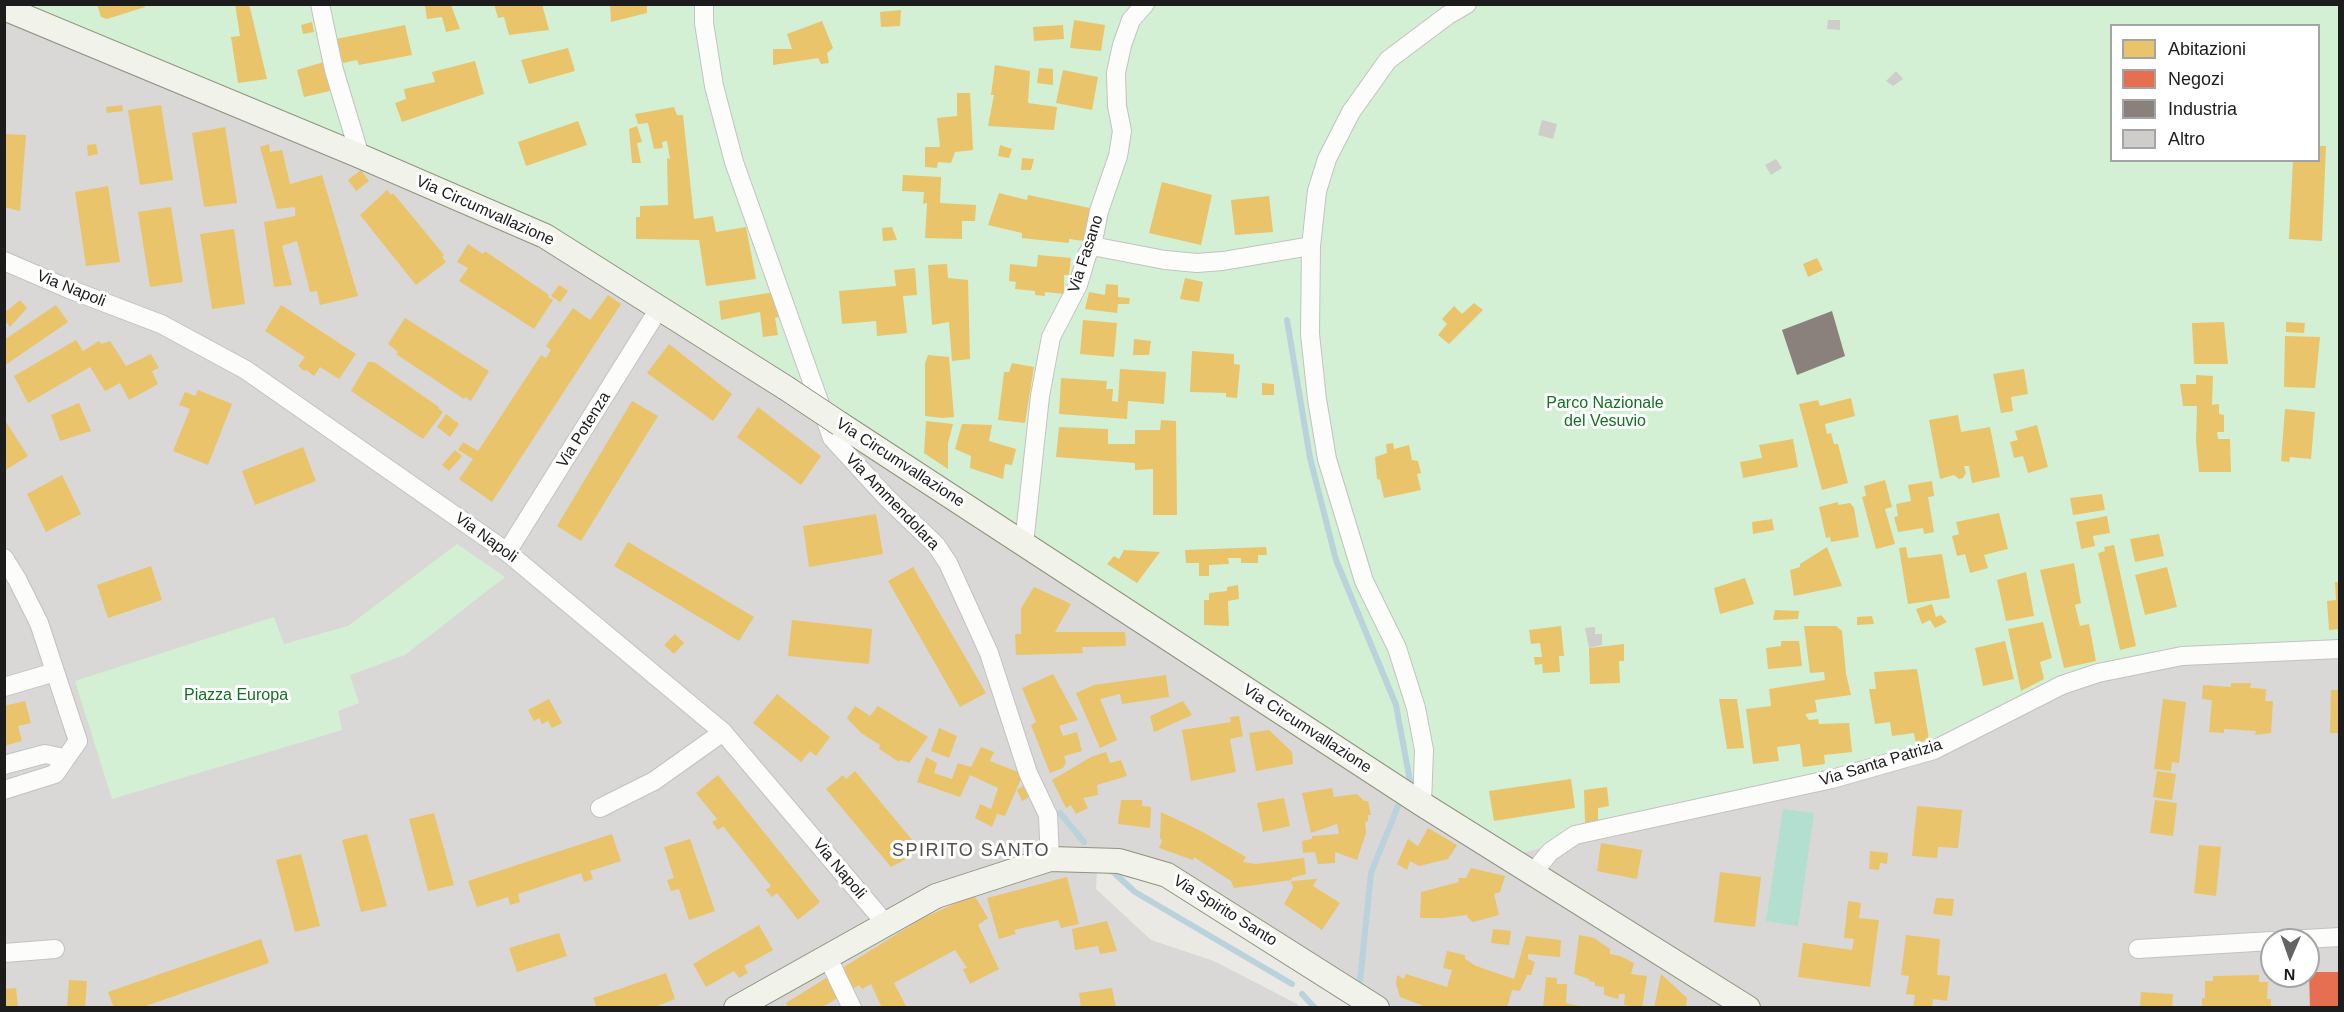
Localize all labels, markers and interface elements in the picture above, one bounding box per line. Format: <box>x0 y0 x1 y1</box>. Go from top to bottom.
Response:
legend <box>2110 24 2320 162</box>
text: Abitazioni <box>2168 39 2246 59</box>
text: Negozi <box>2168 69 2224 89</box>
text: Industria <box>2168 99 2237 119</box>
text: Altro <box>2168 129 2205 149</box>
street label: Via Circumvallazione <box>413 172 557 250</box>
street label: Via Fasano <box>1064 213 1108 295</box>
street label: Via Napoli <box>34 266 108 312</box>
street label: Via Potenza <box>553 388 615 472</box>
park label: Parco Nazionale del Vesuvio <box>1546 394 1664 432</box>
street label: Via Circumvallazione <box>832 414 968 512</box>
street label: Via Ammendolara <box>841 450 943 554</box>
street label: Via Napoli <box>451 509 521 567</box>
street label: Via Circumvallazione <box>1239 680 1375 778</box>
park label: Piazza Europa <box>184 686 288 706</box>
street label: Via Santa Patrizia <box>1818 735 1944 791</box>
street label: Via Napoli <box>808 835 870 903</box>
district label: SPIRITO SANTO <box>892 840 1050 862</box>
street label: Via Spirito Santo <box>1170 871 1280 951</box>
north arrow <box>2260 928 2320 988</box>
text: N <box>2283 966 2295 983</box>

